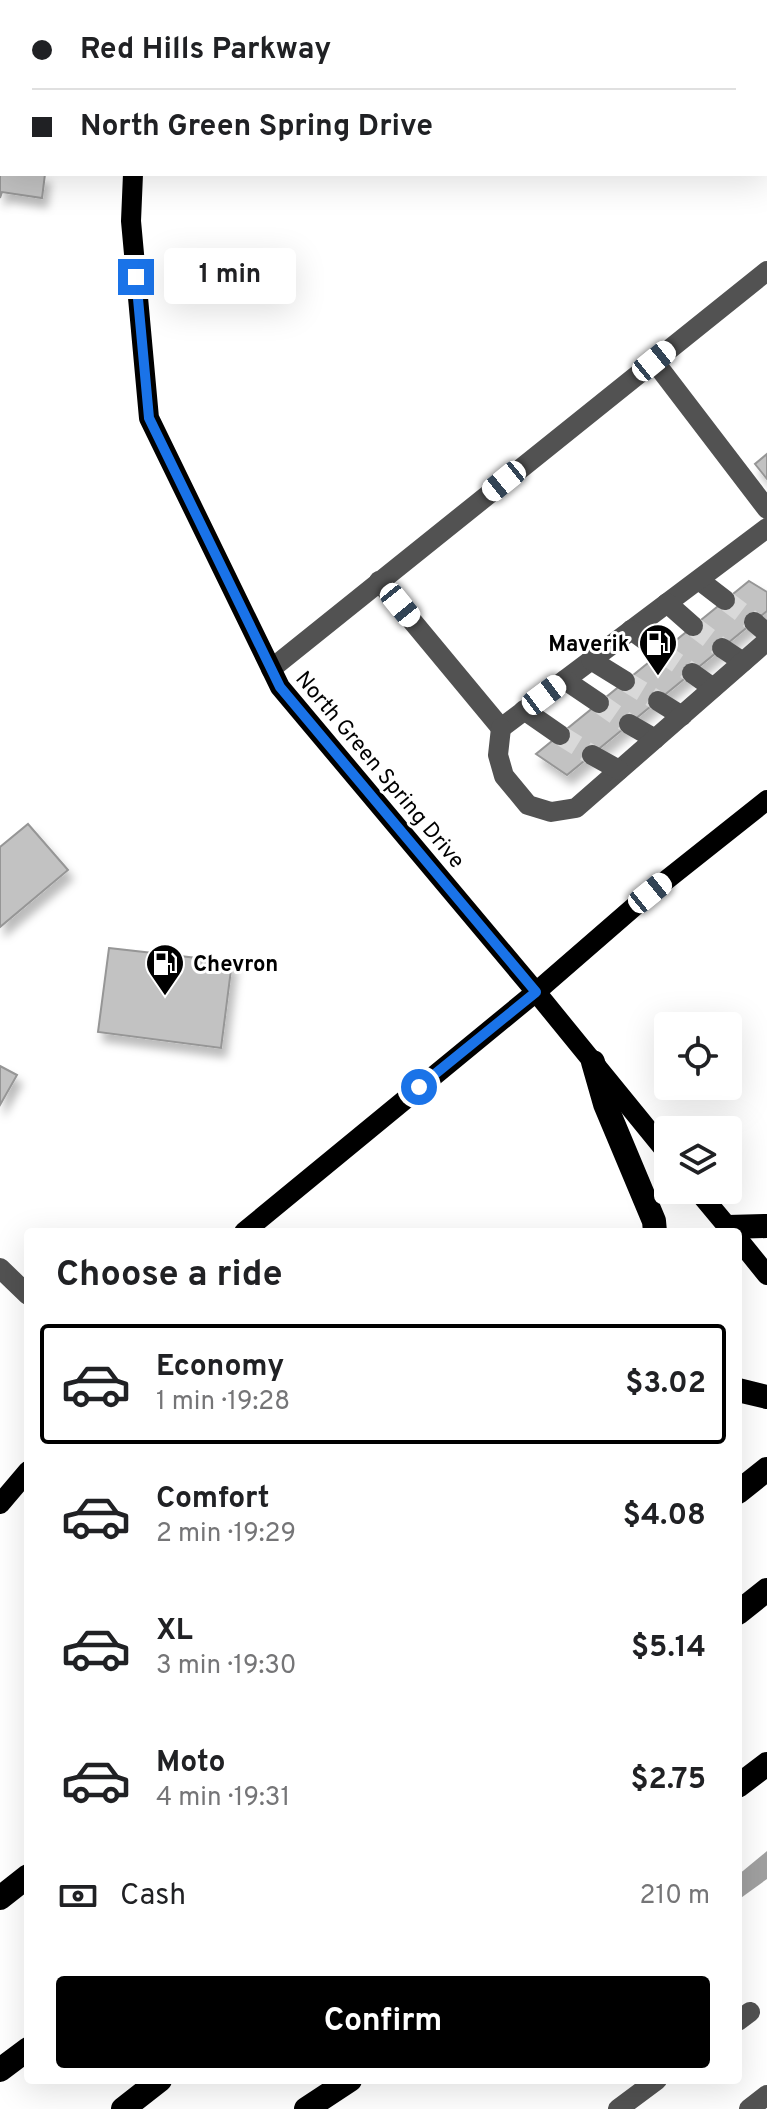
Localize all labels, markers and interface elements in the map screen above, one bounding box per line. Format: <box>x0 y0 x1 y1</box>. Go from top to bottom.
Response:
text: Red Hills Parkway <box>80 32 331 69</box>
text: North Green Spring Drive <box>80 109 433 146</box>
callout: 1 min <box>164 249 296 305</box>
route end <box>118 259 154 295</box>
text: 1 min <box>199 259 261 292</box>
car <box>628 337 680 385</box>
car <box>478 457 530 505</box>
car <box>376 579 424 631</box>
fuel station icon: Maverik <box>637 622 679 677</box>
place label: Maverik <box>548 632 630 659</box>
street label: North Green Spring Drive <box>289 667 469 875</box>
car <box>518 671 570 719</box>
car <box>624 869 676 917</box>
fuel station icon: Chevron <box>144 942 186 997</box>
place label: Chevron <box>193 952 278 979</box>
map controls <box>654 1012 742 1204</box>
button: locate <box>654 1012 742 1100</box>
route start <box>401 1069 437 1105</box>
button: layers <box>654 1116 742 1204</box>
text: Choose a ride <box>56 1253 282 1299</box>
icon: car <box>60 1348 132 1420</box>
text: Economy <box>156 1349 284 1386</box>
text: $3.02 <box>625 1366 706 1403</box>
text: 1 min · 19:28 <box>156 1386 290 1419</box>
icon: car <box>60 1480 132 1552</box>
text: Comfort <box>156 1481 269 1518</box>
text: $4.08 <box>623 1498 706 1535</box>
text: 2 min · 19:29 <box>156 1518 296 1551</box>
icon: car <box>60 1612 132 1684</box>
text: XL <box>156 1613 193 1650</box>
text: $5.14 <box>631 1630 706 1667</box>
text: 3 min · 19:30 <box>156 1650 296 1683</box>
icon: car <box>60 1744 132 1816</box>
text: Moto <box>156 1745 226 1782</box>
text: $2.75 <box>630 1762 706 1799</box>
text: 4 min · 19:31 <box>156 1782 290 1815</box>
icon: cash <box>56 1874 100 1918</box>
text: Cash <box>120 1878 186 1915</box>
text: 210 m <box>640 1880 710 1913</box>
button: Confirm <box>56 1976 710 2068</box>

